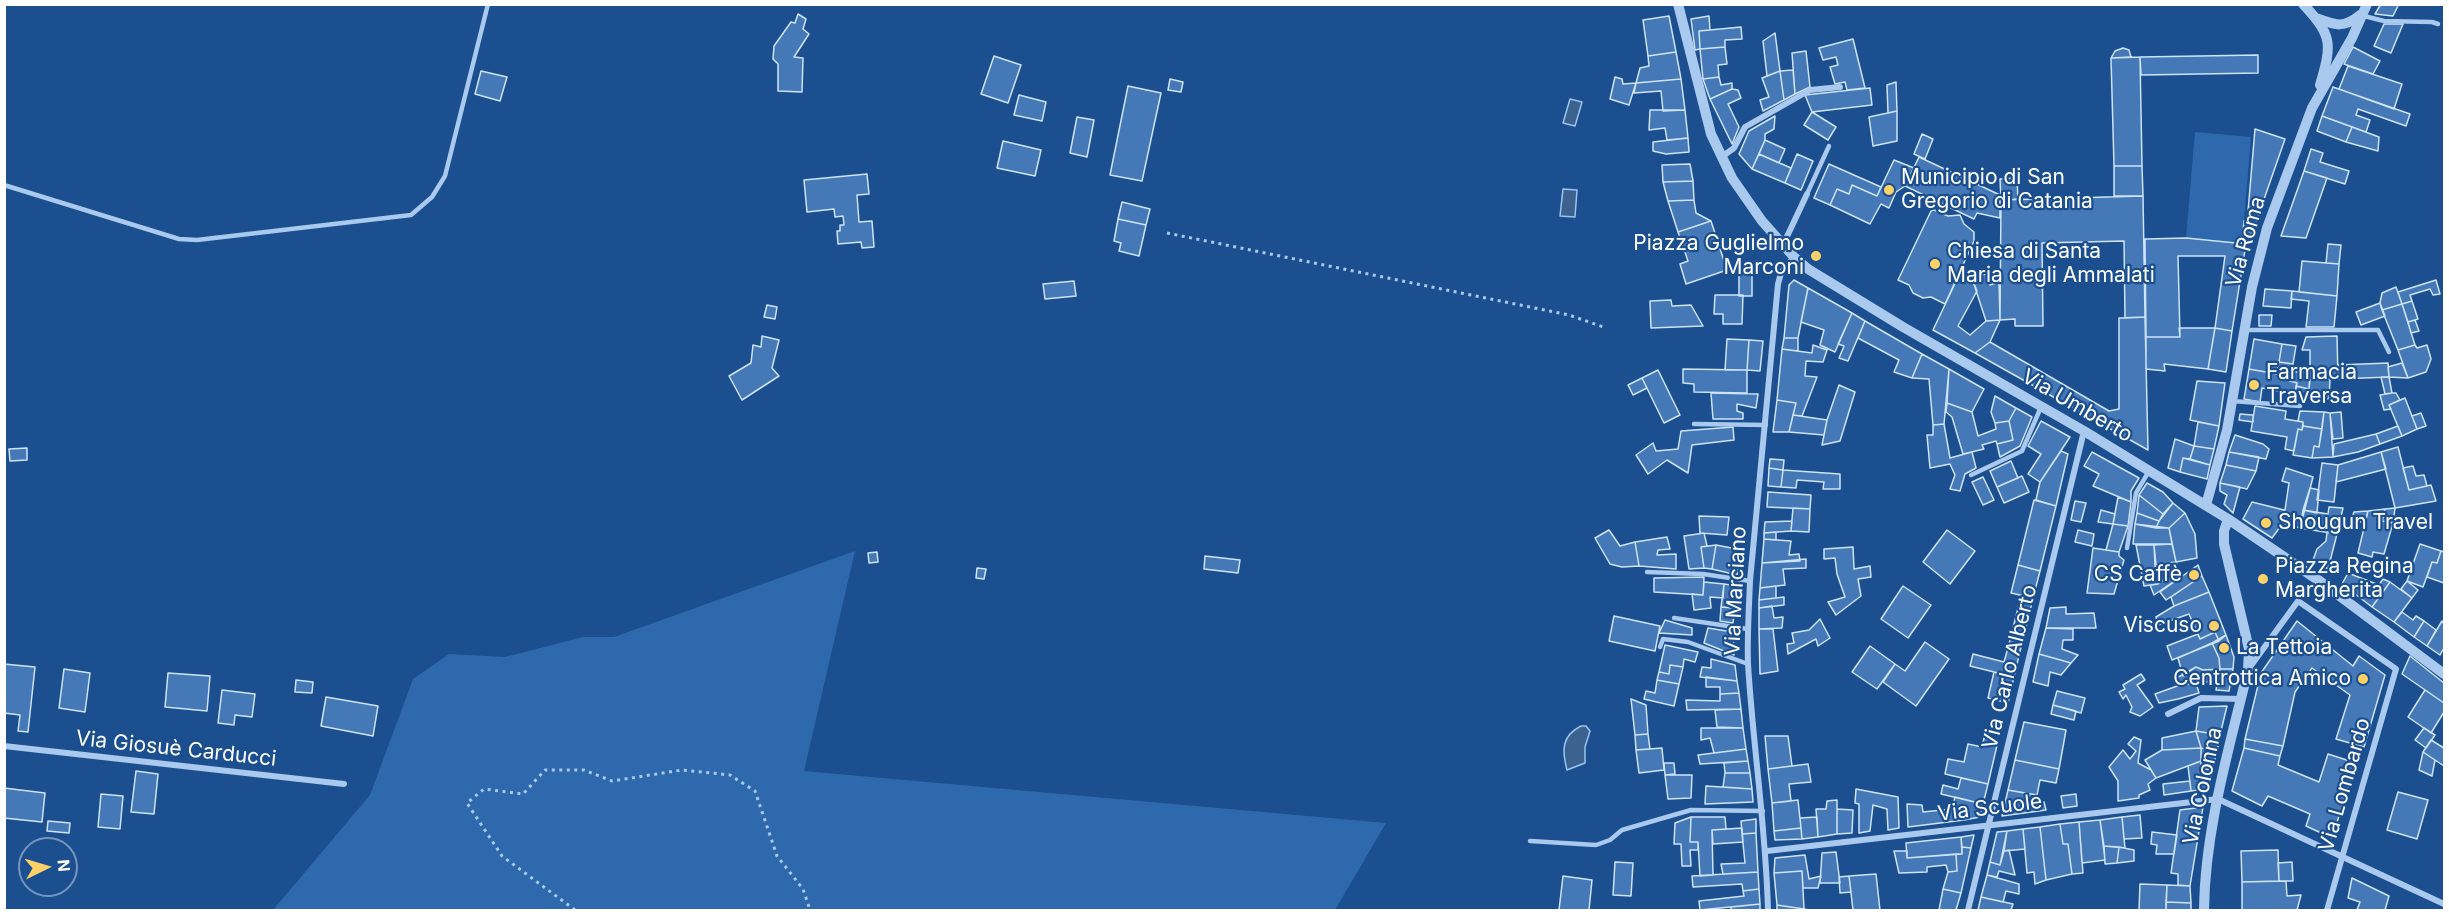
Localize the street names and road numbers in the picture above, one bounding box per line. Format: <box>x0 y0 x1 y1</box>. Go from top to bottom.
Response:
street label: Via Roma <box>2221 194 2271 290</box>
street label: Via Umberto <box>2017 364 2137 448</box>
street label: Via Marciano <box>1720 526 1752 656</box>
street label: Via Carlo Alberto <box>1977 582 2043 752</box>
street label: Via Lombardo <box>2314 715 2376 855</box>
street label: Via Colonna <box>2178 725 2228 847</box>
street label: Via Giosuè Carducci <box>75 726 277 772</box>
street label: Via Scuole <box>1936 789 2044 827</box>

